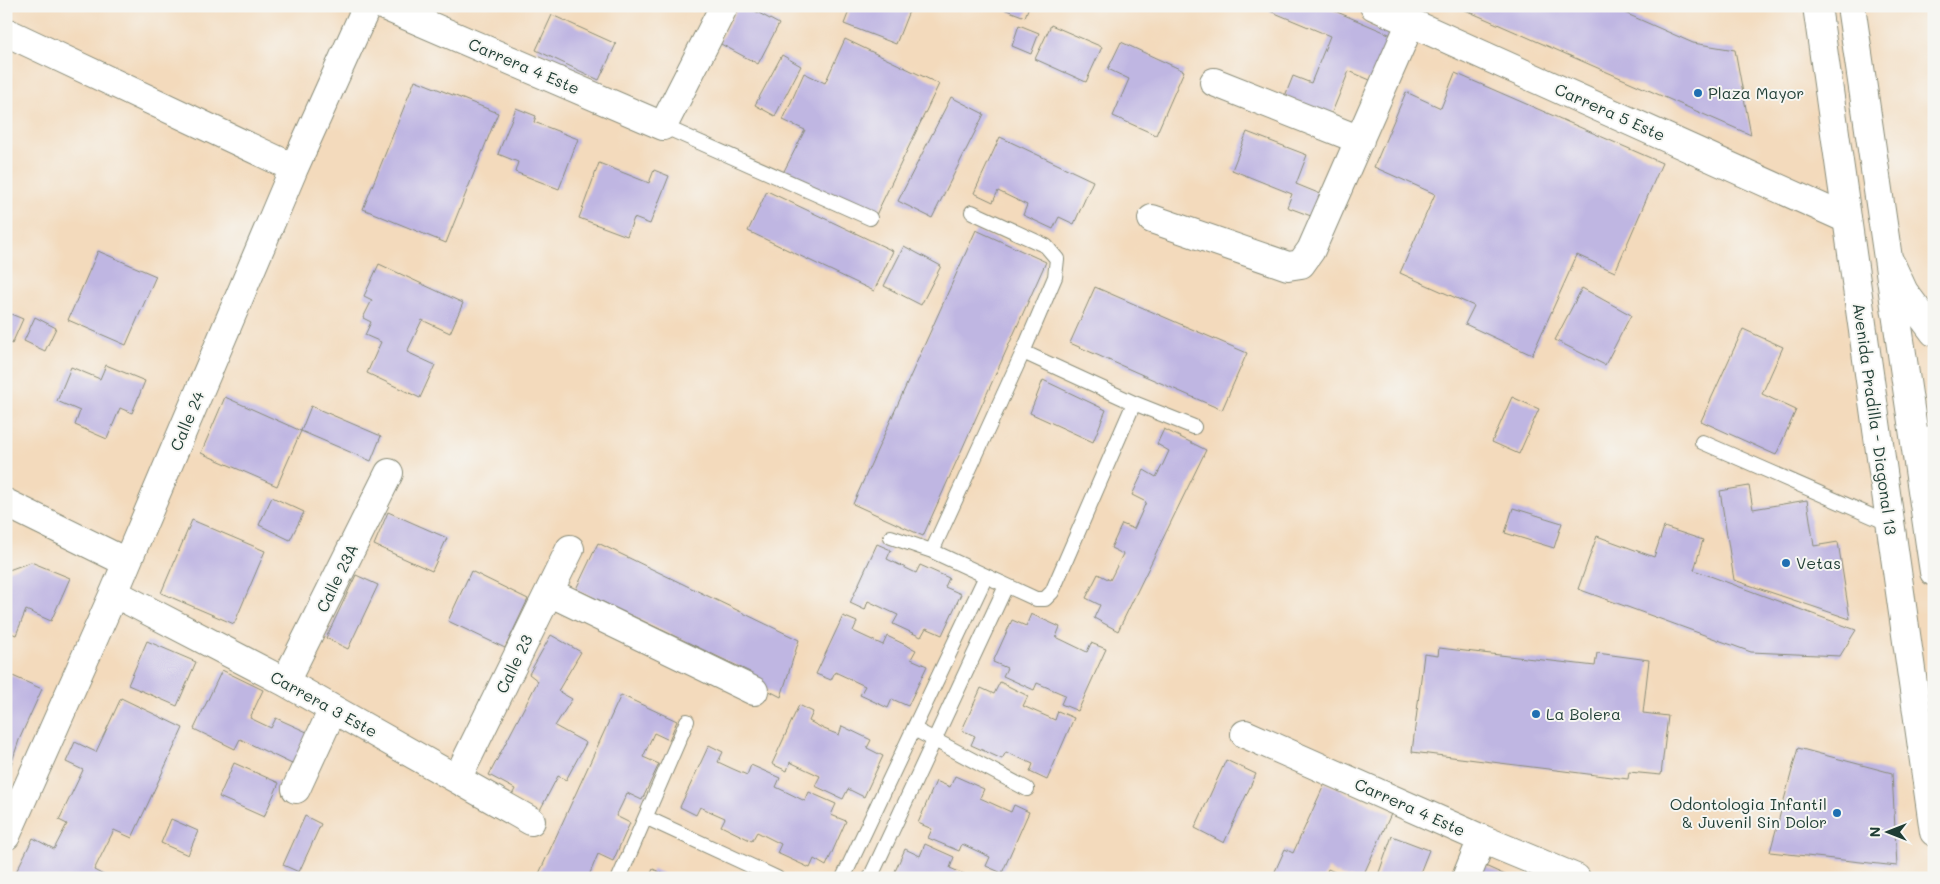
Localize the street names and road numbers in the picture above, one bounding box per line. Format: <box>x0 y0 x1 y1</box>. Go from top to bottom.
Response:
street label: Carrera 4 Este <box>465 33 583 98</box>
street label: Carrera 5 Este <box>1552 78 1669 145</box>
street label: Avenida Pradilla - Diagonal 13 <box>1849 302 1902 536</box>
street label: Calle 24 <box>165 387 209 454</box>
street label: Calle 23A <box>311 540 362 616</box>
street label: Calle 23 <box>490 631 537 697</box>
street label: Carrera 3 Este <box>267 666 381 742</box>
street label: Carrera 4 Este <box>1352 773 1469 840</box>

